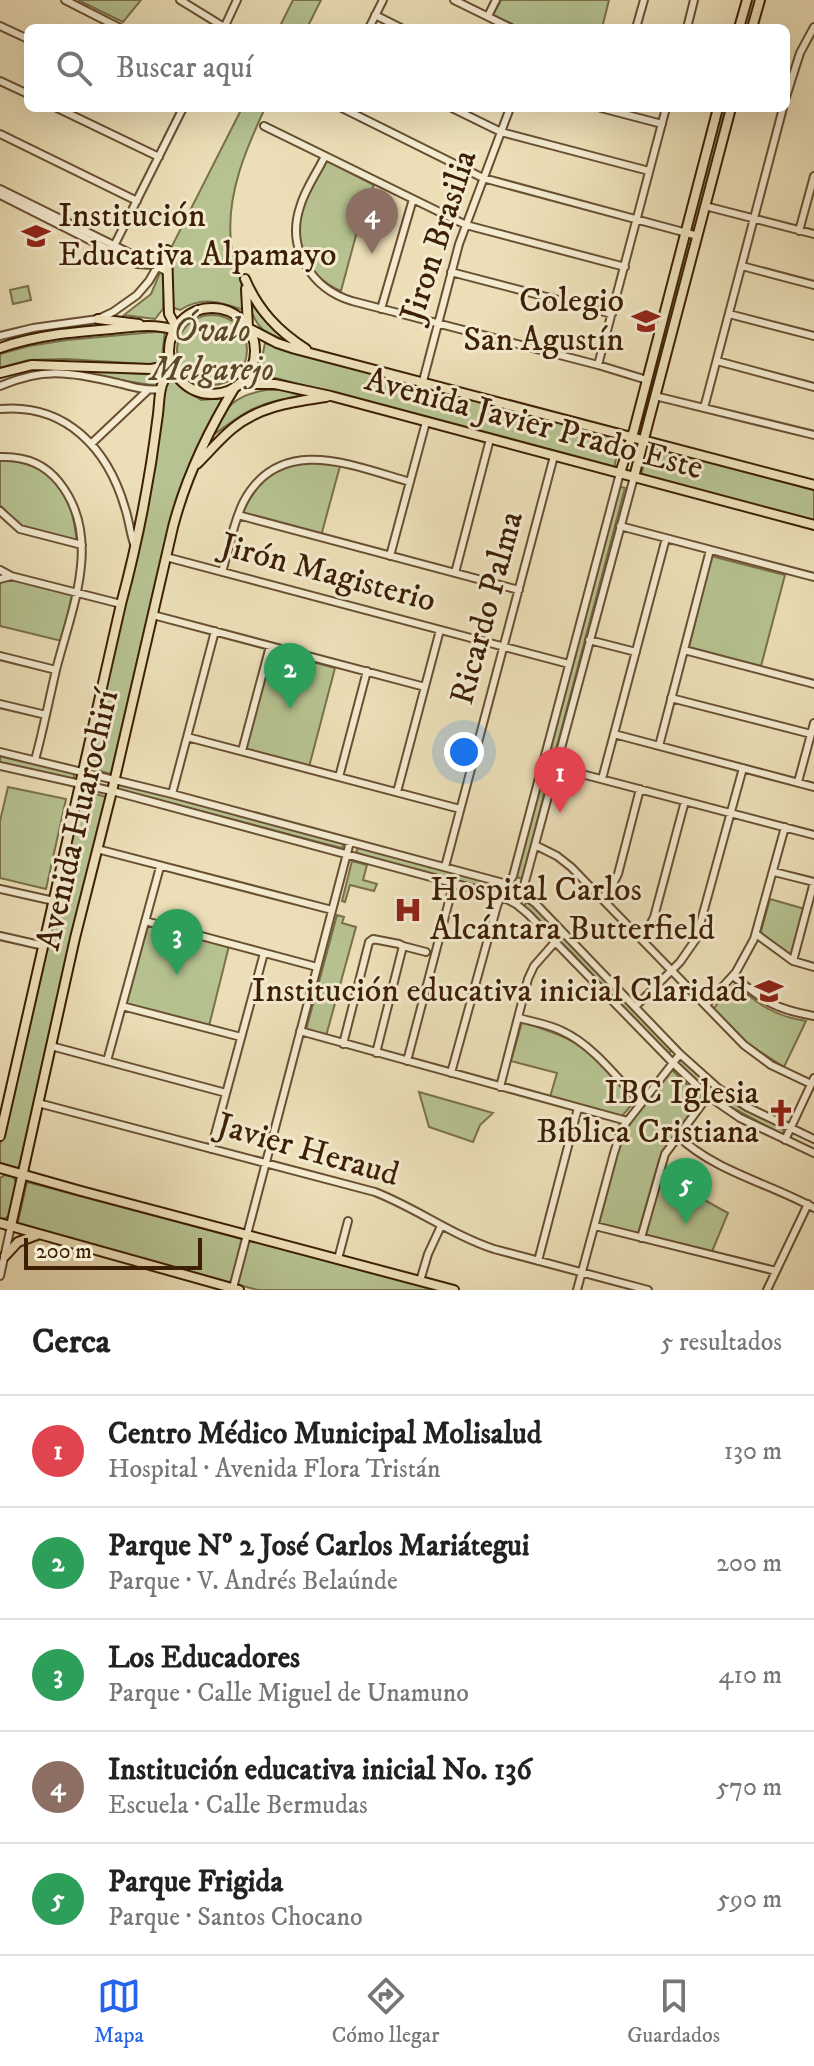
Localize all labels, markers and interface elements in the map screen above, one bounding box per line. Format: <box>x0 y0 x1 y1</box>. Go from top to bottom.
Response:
search box <box>24 24 790 112</box>
icon: search <box>52 46 96 90</box>
text: Buscar aquí <box>116 50 253 87</box>
street label: Jiron Brasilia <box>391 144 487 330</box>
pin: 4 <box>346 188 398 254</box>
place label: Institución Educativa Alpamayo <box>58 195 337 276</box>
school or university icon: Institución Educativa Alpamayo <box>21 221 51 251</box>
place label: Colegio San Agustín <box>463 280 624 361</box>
school or university icon: Colegio San Agustín <box>631 306 661 336</box>
park label: Óvalo Melgarejo <box>148 309 274 391</box>
street label: Avenida Javier Prado Este <box>360 359 708 489</box>
street label: Ricardo Palma <box>441 506 533 709</box>
street label: Jirón Magisterio <box>213 523 440 622</box>
pin: 2 <box>264 643 316 709</box>
street label: Avenida Huarochirí <box>28 684 129 954</box>
your location <box>444 732 484 772</box>
pin: 1 <box>534 747 586 813</box>
place label: Hospital Carlos Alcántara Butterfield <box>430 869 715 950</box>
hospital icon: Hospital Carlos Alcántara Butterfield <box>393 895 423 925</box>
pin: 3 <box>151 909 203 975</box>
place label: Institución educativa inicial Claridad <box>251 970 747 1012</box>
school or university icon: Institución educativa inicial Claridad <box>754 976 784 1006</box>
place label: IBC Iglesia Bíblica Cristiana <box>536 1072 760 1153</box>
church icon: IBC Iglesia Bíblica Cristiana <box>766 1098 796 1128</box>
street label: Javier Heraud <box>209 1103 404 1196</box>
pin: 5 <box>660 1158 712 1224</box>
scale bar <box>24 1234 202 1270</box>
text: 200 m <box>36 1238 92 1265</box>
text: Cerca <box>32 1321 110 1363</box>
text: 5 resultados <box>660 1326 782 1359</box>
text: Centro Médico Municipal Molisalud <box>108 1416 542 1453</box>
text: 1 <box>53 1435 63 1468</box>
text: 130 m <box>724 1435 782 1468</box>
text: Hospital · Avenida Flora Tristán <box>108 1453 441 1486</box>
text: Parque Nº 2 José Carlos Mariátegui <box>108 1528 530 1565</box>
text: 2 <box>52 1547 64 1580</box>
text: 200 m <box>716 1547 782 1580</box>
text: Parque · V. Andrés Belaúnde <box>108 1565 398 1598</box>
text: Los Educadores <box>108 1640 300 1677</box>
text: 3 <box>53 1659 63 1692</box>
text: 410 m <box>718 1659 782 1692</box>
text: Parque · Calle Miguel de Unamuno <box>108 1677 469 1710</box>
text: Institución educativa inicial No. 136 <box>108 1752 532 1789</box>
text: 4 <box>51 1771 65 1804</box>
text: 570 m <box>716 1771 782 1804</box>
text: Escuela · Calle Bermudas <box>108 1789 368 1822</box>
text: Parque Frigida <box>108 1864 283 1901</box>
text: 5 <box>52 1883 64 1916</box>
text: 590 m <box>717 1883 782 1916</box>
text: Parque · Santos Chocano <box>108 1901 363 1934</box>
tab: Mapa <box>94 1974 144 2049</box>
tab: Cómo llegar <box>332 1974 439 2049</box>
tab: Guardados <box>627 1974 720 2049</box>

